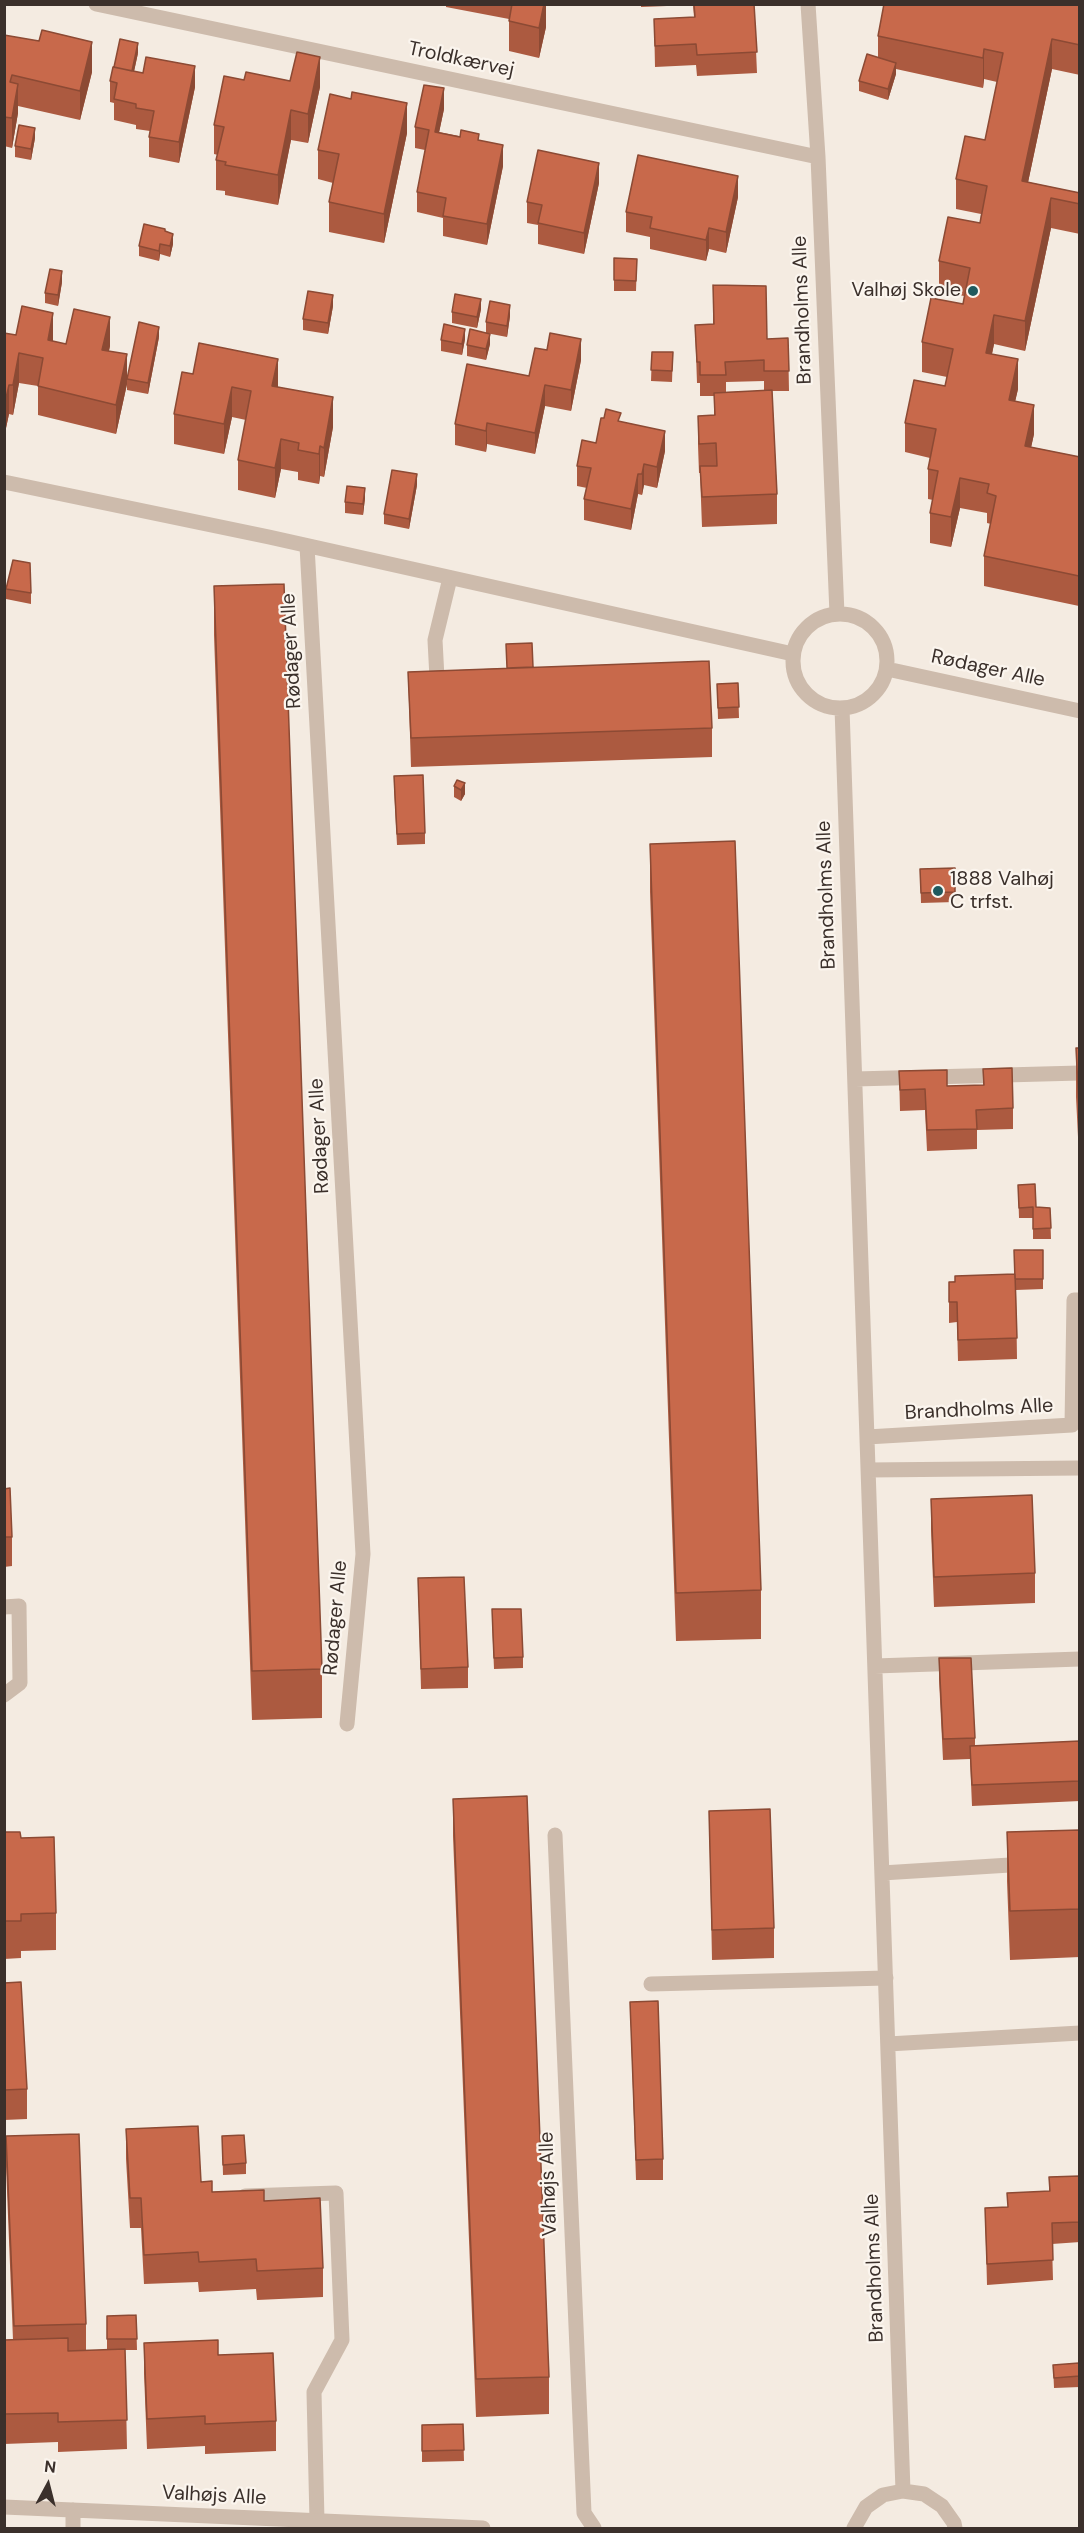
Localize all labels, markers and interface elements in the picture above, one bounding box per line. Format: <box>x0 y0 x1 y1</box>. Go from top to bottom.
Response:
street label: Troldkærvej <box>406 37 516 83</box>
street label: Brandholms Alle <box>788 235 818 385</box>
place label: Valhøj Skole <box>851 279 961 303</box>
marker: Valhøj Skole <box>966 284 980 298</box>
street label: Rødager Alle <box>277 593 307 709</box>
street label: Rødager Alle <box>929 645 1047 693</box>
street label: Brandholms Alle <box>812 820 842 970</box>
place label: 1888 Valhøj C trfst. <box>950 868 1054 915</box>
marker: 1888 Valhøj C trfst. <box>931 884 945 898</box>
street label: Rødager Alle <box>305 1078 335 1194</box>
street label: Brandholms Alle <box>904 1394 1054 1426</box>
street label: Rødager Alle <box>319 1559 353 1677</box>
street label: Valhøjs Alle <box>535 2131 563 2237</box>
street label: Brandholms Alle <box>860 2193 890 2343</box>
north arrow <box>18 2455 78 2515</box>
text: N <box>43 2456 57 2478</box>
street label: Valhøjs Alle <box>161 2481 267 2511</box>

